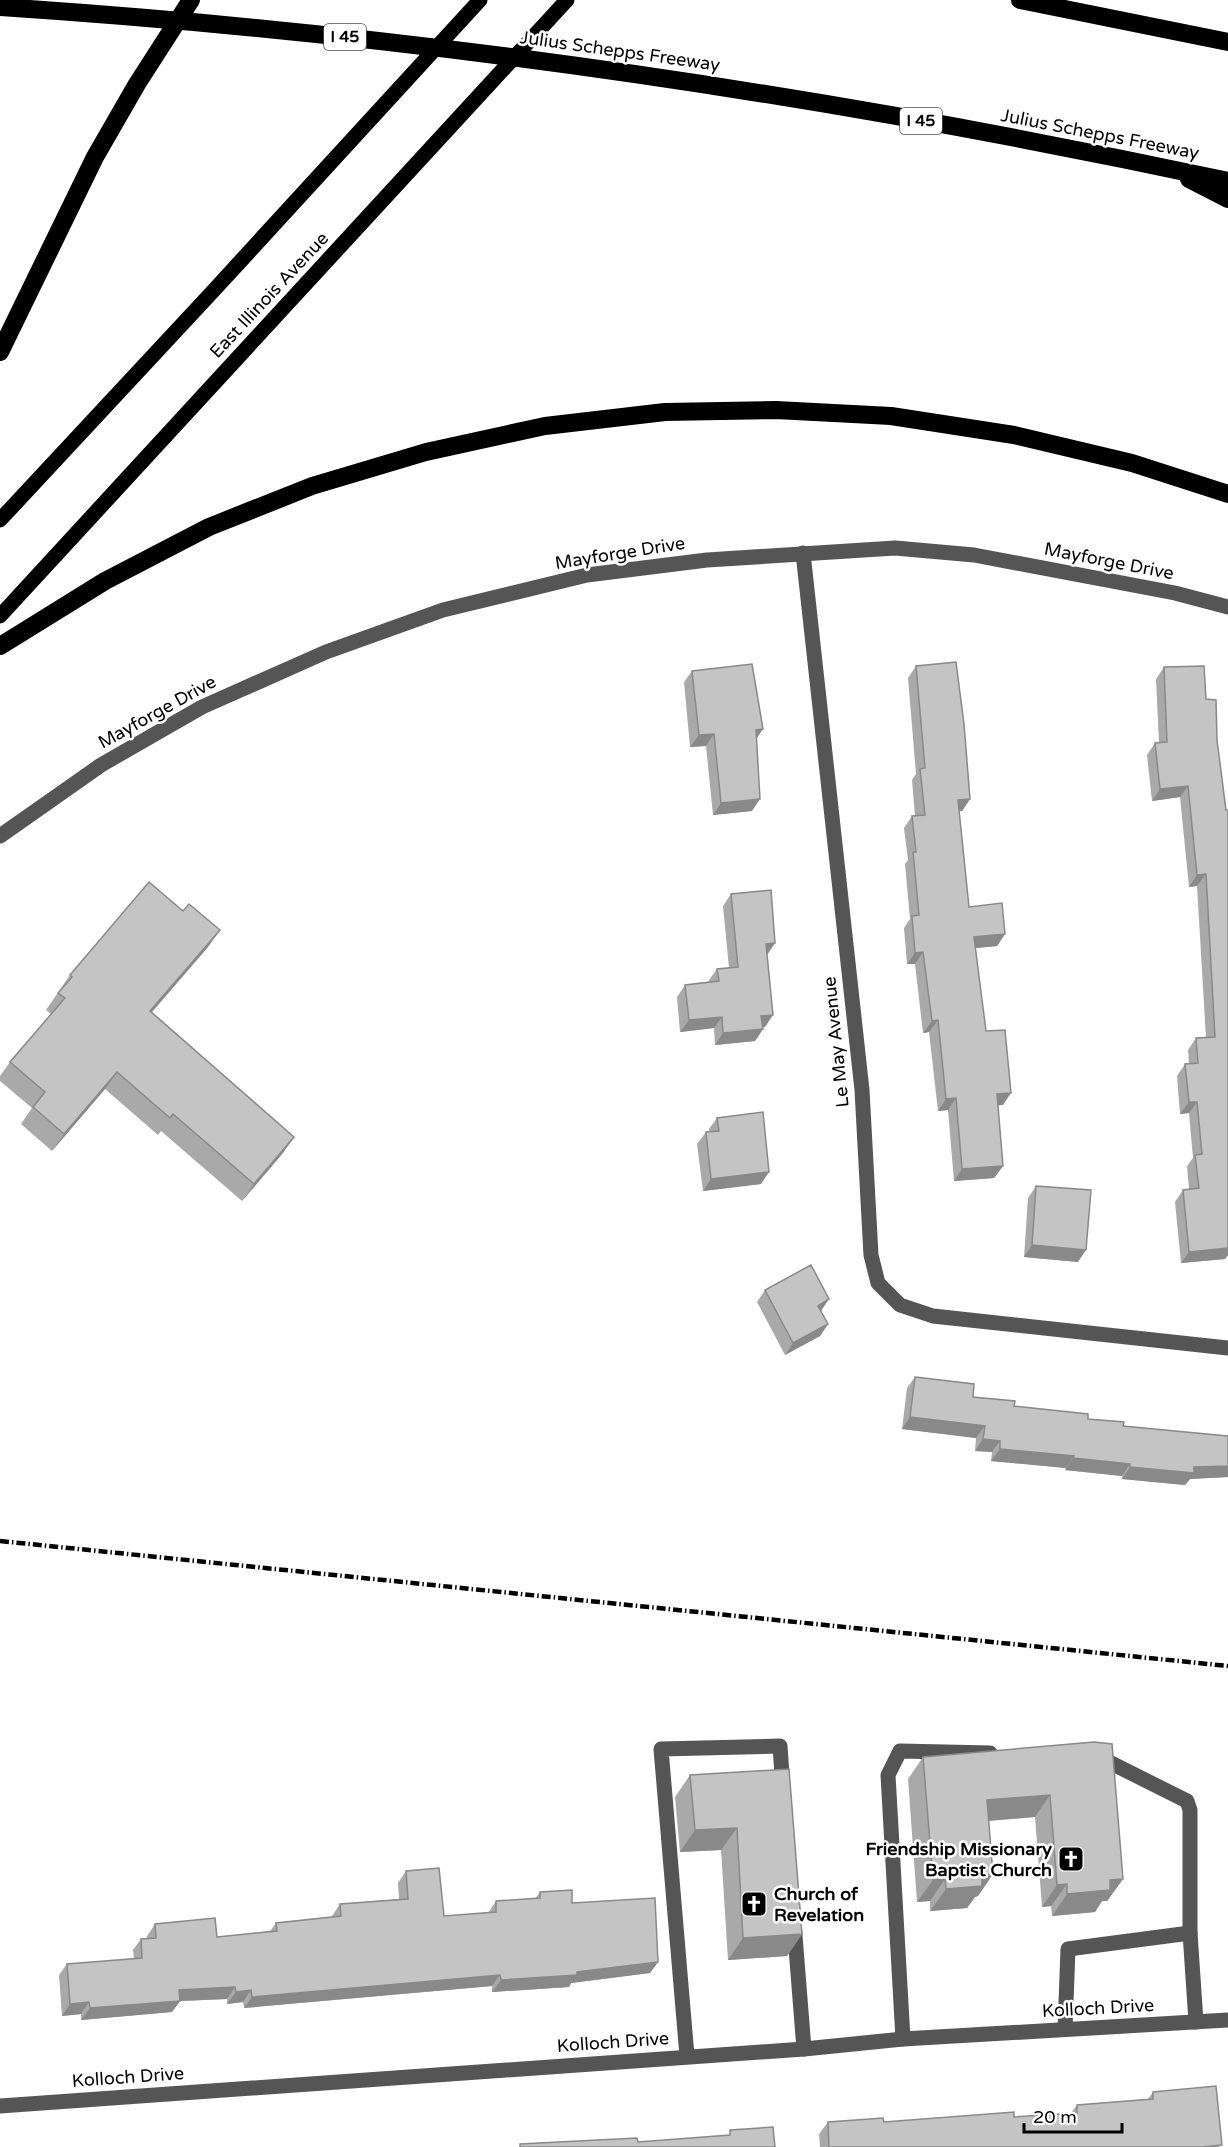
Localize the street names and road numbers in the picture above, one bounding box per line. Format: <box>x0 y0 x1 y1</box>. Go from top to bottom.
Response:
road number: I 45 <box>324 24 366 50</box>
street label: Julius Schepps Freeway <box>519 26 722 76</box>
street label: Julius Schepps Freeway <box>999 104 1201 164</box>
road number: I 45 <box>900 108 942 134</box>
street label: East Illinois Avenue <box>205 227 333 363</box>
street label: Mayforge Drive <box>553 532 687 574</box>
street label: Mayforge Drive <box>1042 538 1176 584</box>
street label: Mayforge Drive <box>94 671 220 753</box>
street label: Le May Avenue <box>818 976 854 1108</box>
street label: Kolloch Drive <box>1041 1994 1155 2022</box>
street label: Kolloch Drive <box>556 2027 670 2057</box>
street label: Kolloch Drive <box>71 2062 185 2092</box>

